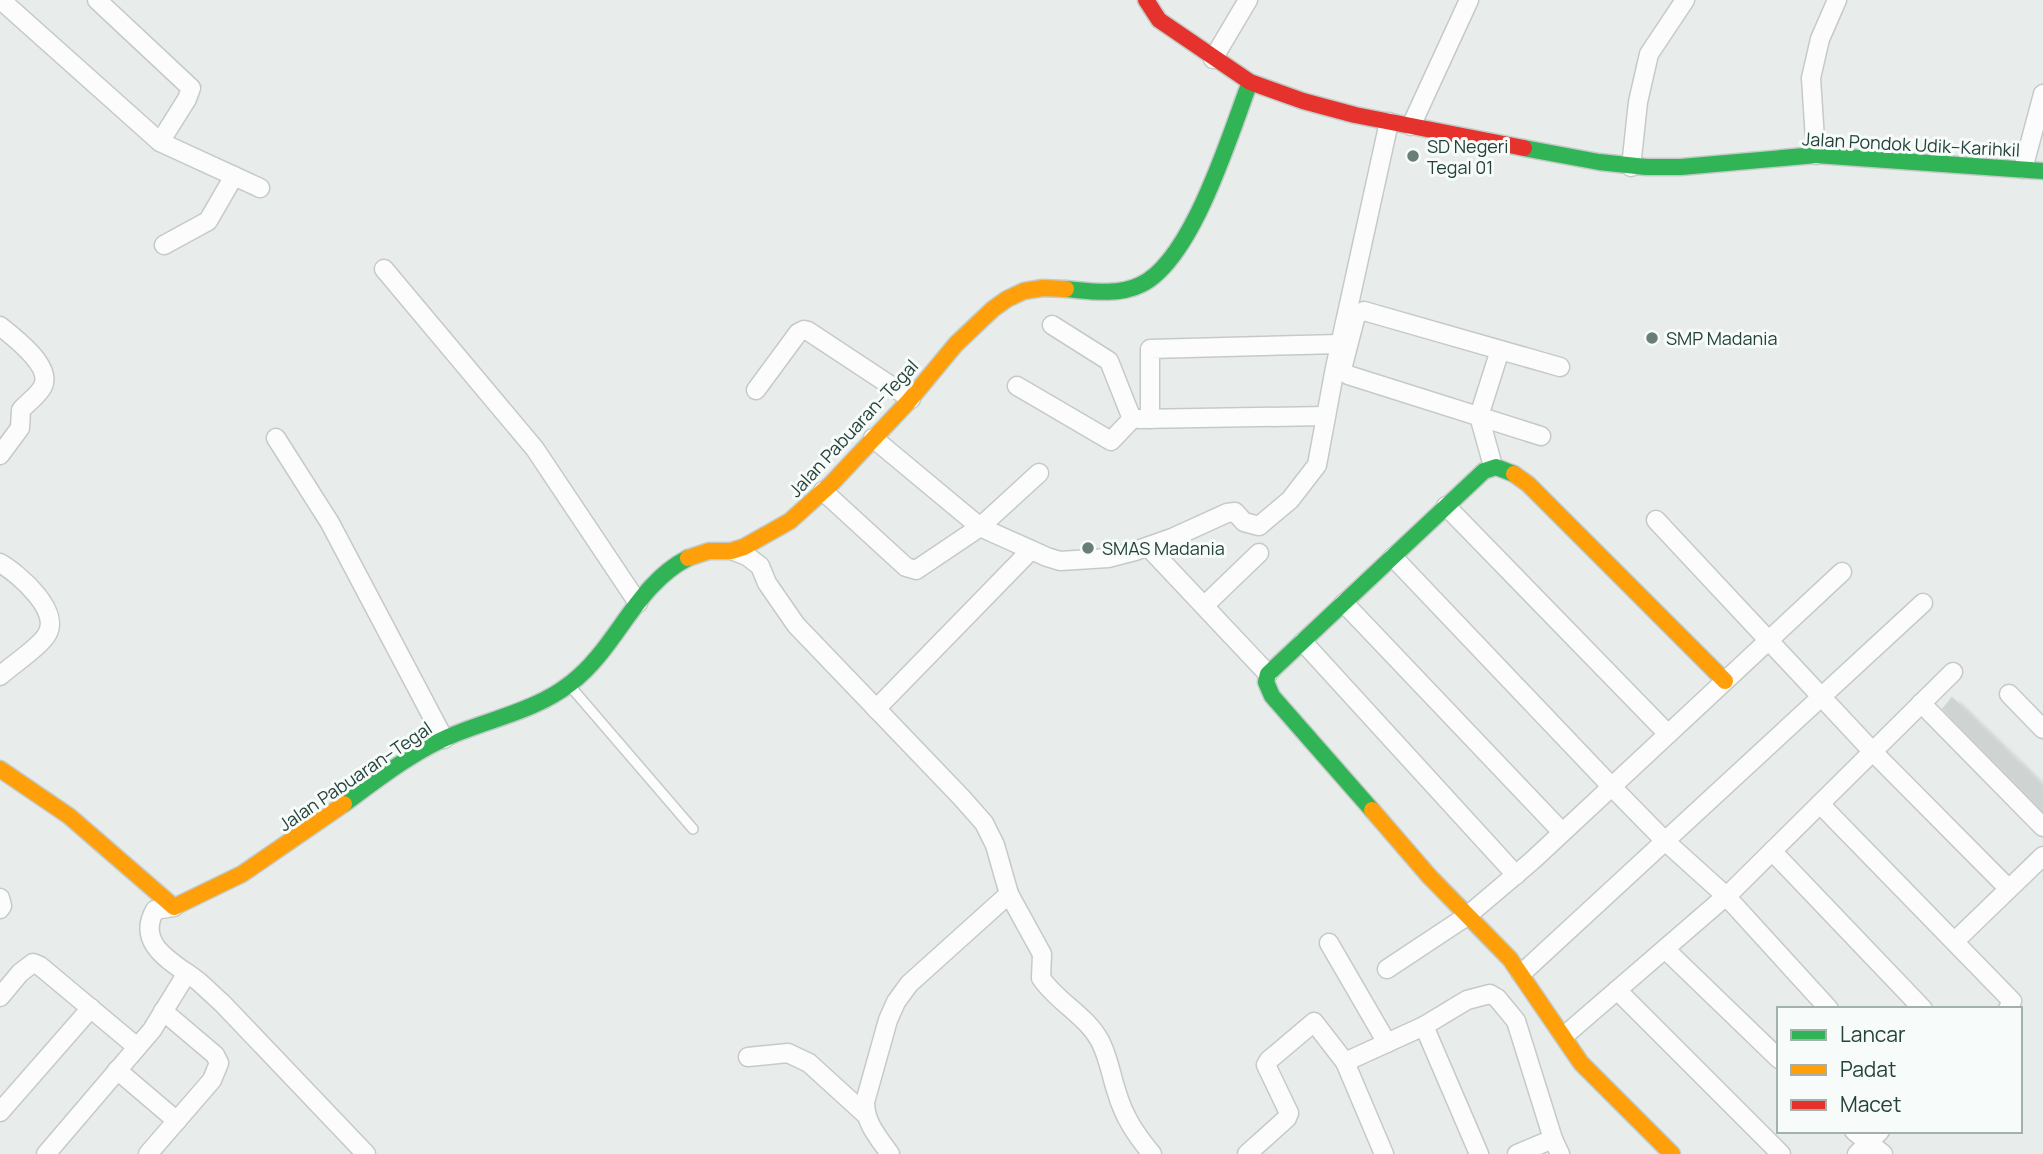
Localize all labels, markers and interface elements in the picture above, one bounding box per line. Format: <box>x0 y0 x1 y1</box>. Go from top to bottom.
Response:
street label: Jalan Pondok Udik–Karihkil <box>1801 126 2021 162</box>
place label: SD Negeri Tegal 01 <box>1427 134 1509 179</box>
marker: SD Negeri Tegal 01 <box>1405 148 1421 164</box>
place label: SMP Madania <box>1666 326 1777 350</box>
marker: SMP Madania <box>1644 330 1660 346</box>
street label: Jalan Pabuaran–Tegal <box>783 354 923 502</box>
place label: SMAS Madania <box>1102 536 1225 560</box>
marker: SMAS Madania <box>1080 540 1096 556</box>
street label: Jalan Pabuaran–Tegal <box>274 716 436 836</box>
legend <box>1777 1007 2022 1133</box>
text: Lancar <box>1840 1020 1906 1048</box>
text: Padat <box>1840 1055 1896 1083</box>
text: Macet <box>1840 1090 1901 1118</box>

